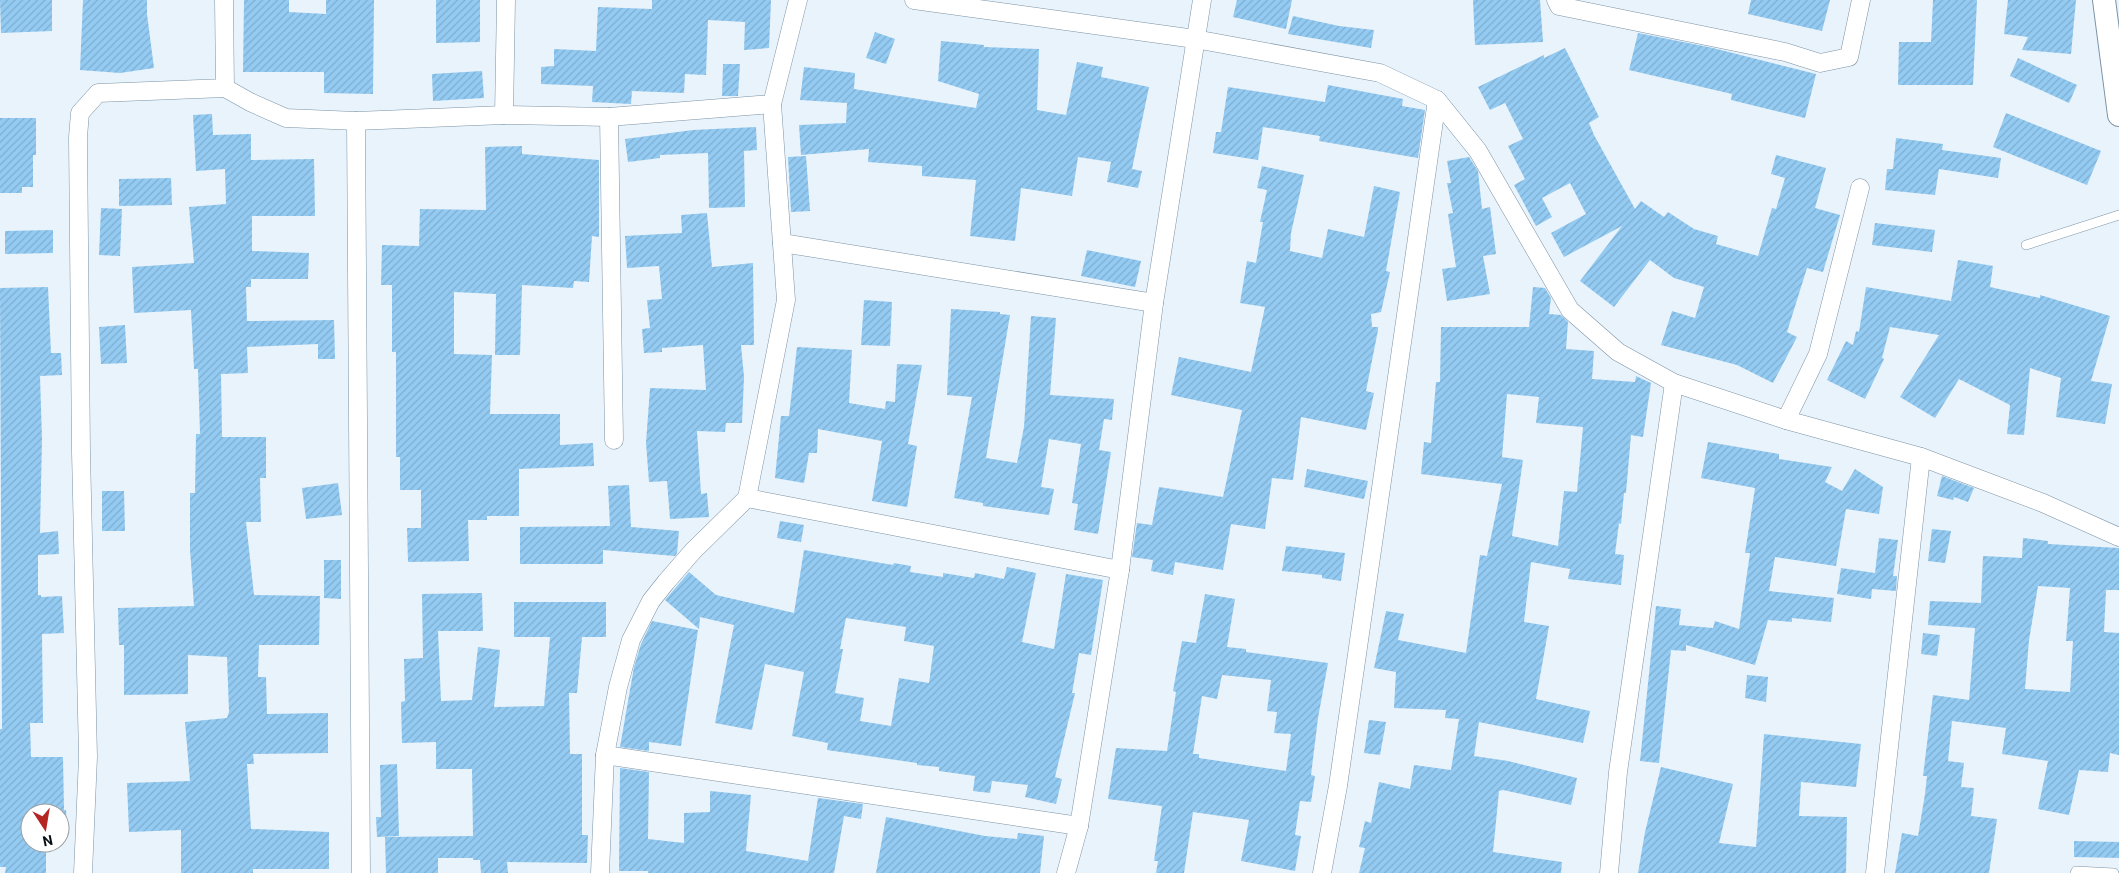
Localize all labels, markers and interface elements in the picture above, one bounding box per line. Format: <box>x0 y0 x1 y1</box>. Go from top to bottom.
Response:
north arrow <box>20 803 70 853</box>
text: N <box>41 832 54 850</box>

